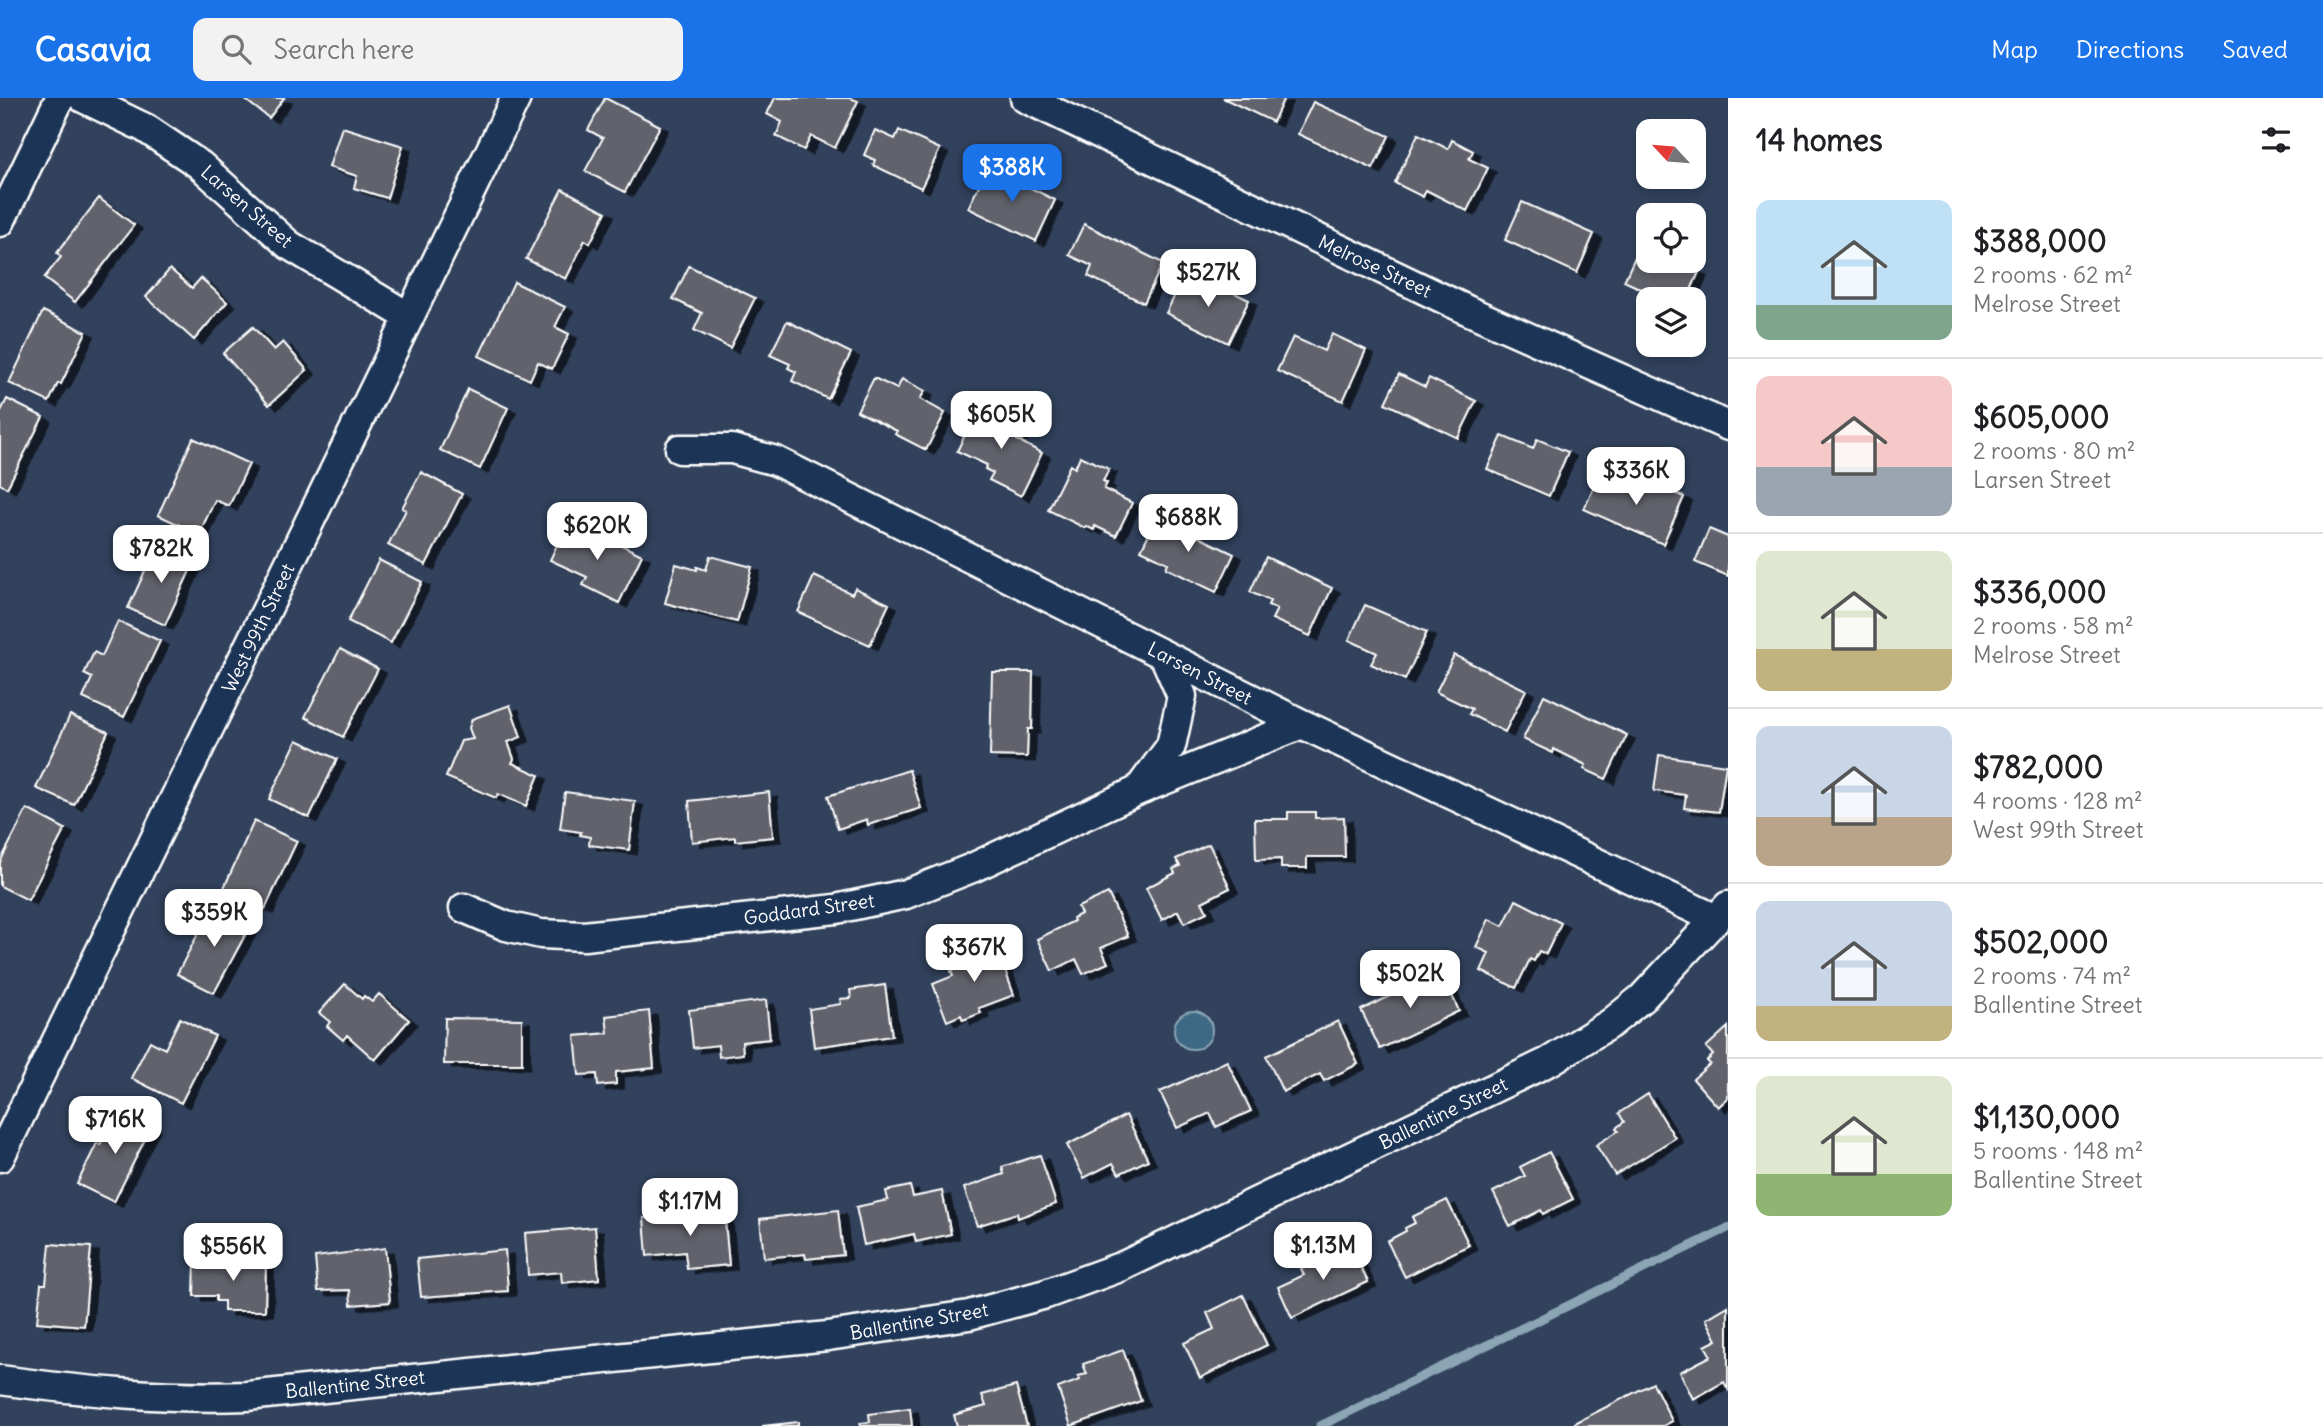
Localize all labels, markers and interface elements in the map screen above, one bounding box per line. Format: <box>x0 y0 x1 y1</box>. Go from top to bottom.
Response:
search box <box>193 18 683 81</box>
text: Casavia <box>35 28 151 70</box>
icon: search <box>217 30 255 68</box>
text: Search here <box>273 33 414 66</box>
text: Map <box>1991 34 2038 64</box>
text: Directions <box>2076 34 2184 64</box>
text: Saved <box>2222 34 2288 64</box>
north arrow <box>1636 119 1706 189</box>
map controls <box>1636 119 1706 357</box>
text: 14 homes <box>1756 121 1883 159</box>
icon: filters <box>2257 121 2295 159</box>
pin: $388K <box>963 144 1061 204</box>
text: $388K <box>979 152 1045 181</box>
street label: Larsen Street <box>196 160 298 252</box>
button: locate <box>1636 203 1706 273</box>
text: $388,000 <box>1973 222 2107 260</box>
icon: home <box>1812 228 1896 312</box>
street label: Melrose Street <box>1315 229 1435 303</box>
pin: $527K <box>1159 250 1257 309</box>
text: $527K <box>1176 257 1240 286</box>
text: 2 rooms · 62 m² <box>1973 260 2133 289</box>
button: layers <box>1636 287 1706 357</box>
text: Melrose Street <box>1973 289 2121 318</box>
pin: $605K <box>952 392 1050 451</box>
text: $605,000 <box>1973 398 2109 436</box>
text: $605K <box>967 399 1035 428</box>
icon: home <box>1812 404 1896 488</box>
text: 2 rooms · 80 m² <box>1973 436 2135 465</box>
pin: $336K <box>1587 448 1685 507</box>
text: $336K <box>1603 455 1669 484</box>
text: Larsen Street <box>1973 465 2111 494</box>
pin: $688K <box>1139 494 1237 554</box>
text: $688K <box>1155 502 1221 531</box>
pin: $620K <box>548 503 646 562</box>
text: $620K <box>563 510 631 539</box>
pin: $782K <box>112 526 210 585</box>
text: $782K <box>129 533 193 562</box>
street label: West 99th Street <box>216 559 300 697</box>
text: $336,000 <box>1973 573 2107 611</box>
icon: home <box>1812 579 1896 663</box>
text: 2 rooms · 58 m² <box>1973 611 2134 640</box>
street label: Larsen Street <box>1144 636 1256 710</box>
text: Melrose Street <box>1973 640 2121 669</box>
text: $782,000 <box>1973 748 2104 786</box>
icon: home <box>1812 754 1896 838</box>
text: 4 rooms · 128 m² <box>1973 786 2143 815</box>
text: West 99th Street <box>1973 815 2143 844</box>
street label: Goddard Street <box>742 888 876 930</box>
pin: $359K <box>165 890 263 949</box>
text: $359K <box>181 897 247 926</box>
text: $502,000 <box>1973 923 2109 961</box>
pin: $367K <box>925 924 1023 984</box>
icon: home <box>1812 929 1896 1013</box>
text: $367K <box>942 932 1006 961</box>
pin: $502K <box>1361 950 1459 1010</box>
text: $502K <box>1376 958 1444 987</box>
text: 2 rooms · 74 m² <box>1973 961 2131 990</box>
text: Ballentine Street <box>1973 990 2143 1019</box>
street label: Ballentine Street <box>1375 1072 1511 1154</box>
pin: $716K <box>66 1096 164 1156</box>
text: $1,130,000 <box>1973 1098 2120 1136</box>
text: $716K <box>85 1104 145 1133</box>
icon: home <box>1812 1104 1896 1188</box>
text: 5 rooms · 148 m² <box>1973 1136 2143 1165</box>
text: Ballentine Street <box>1973 1165 2143 1194</box>
pin: $1.17M <box>633 1178 747 1238</box>
text: $1.17M <box>658 1186 722 1215</box>
pin: $1.13M <box>1266 1222 1380 1282</box>
pin: $556K <box>184 1224 282 1283</box>
text: $1.13M <box>1290 1230 1356 1259</box>
text: $556K <box>200 1231 266 1260</box>
street label: Ballentine Street <box>848 1297 990 1345</box>
street label: Ballentine Street <box>284 1365 426 1403</box>

